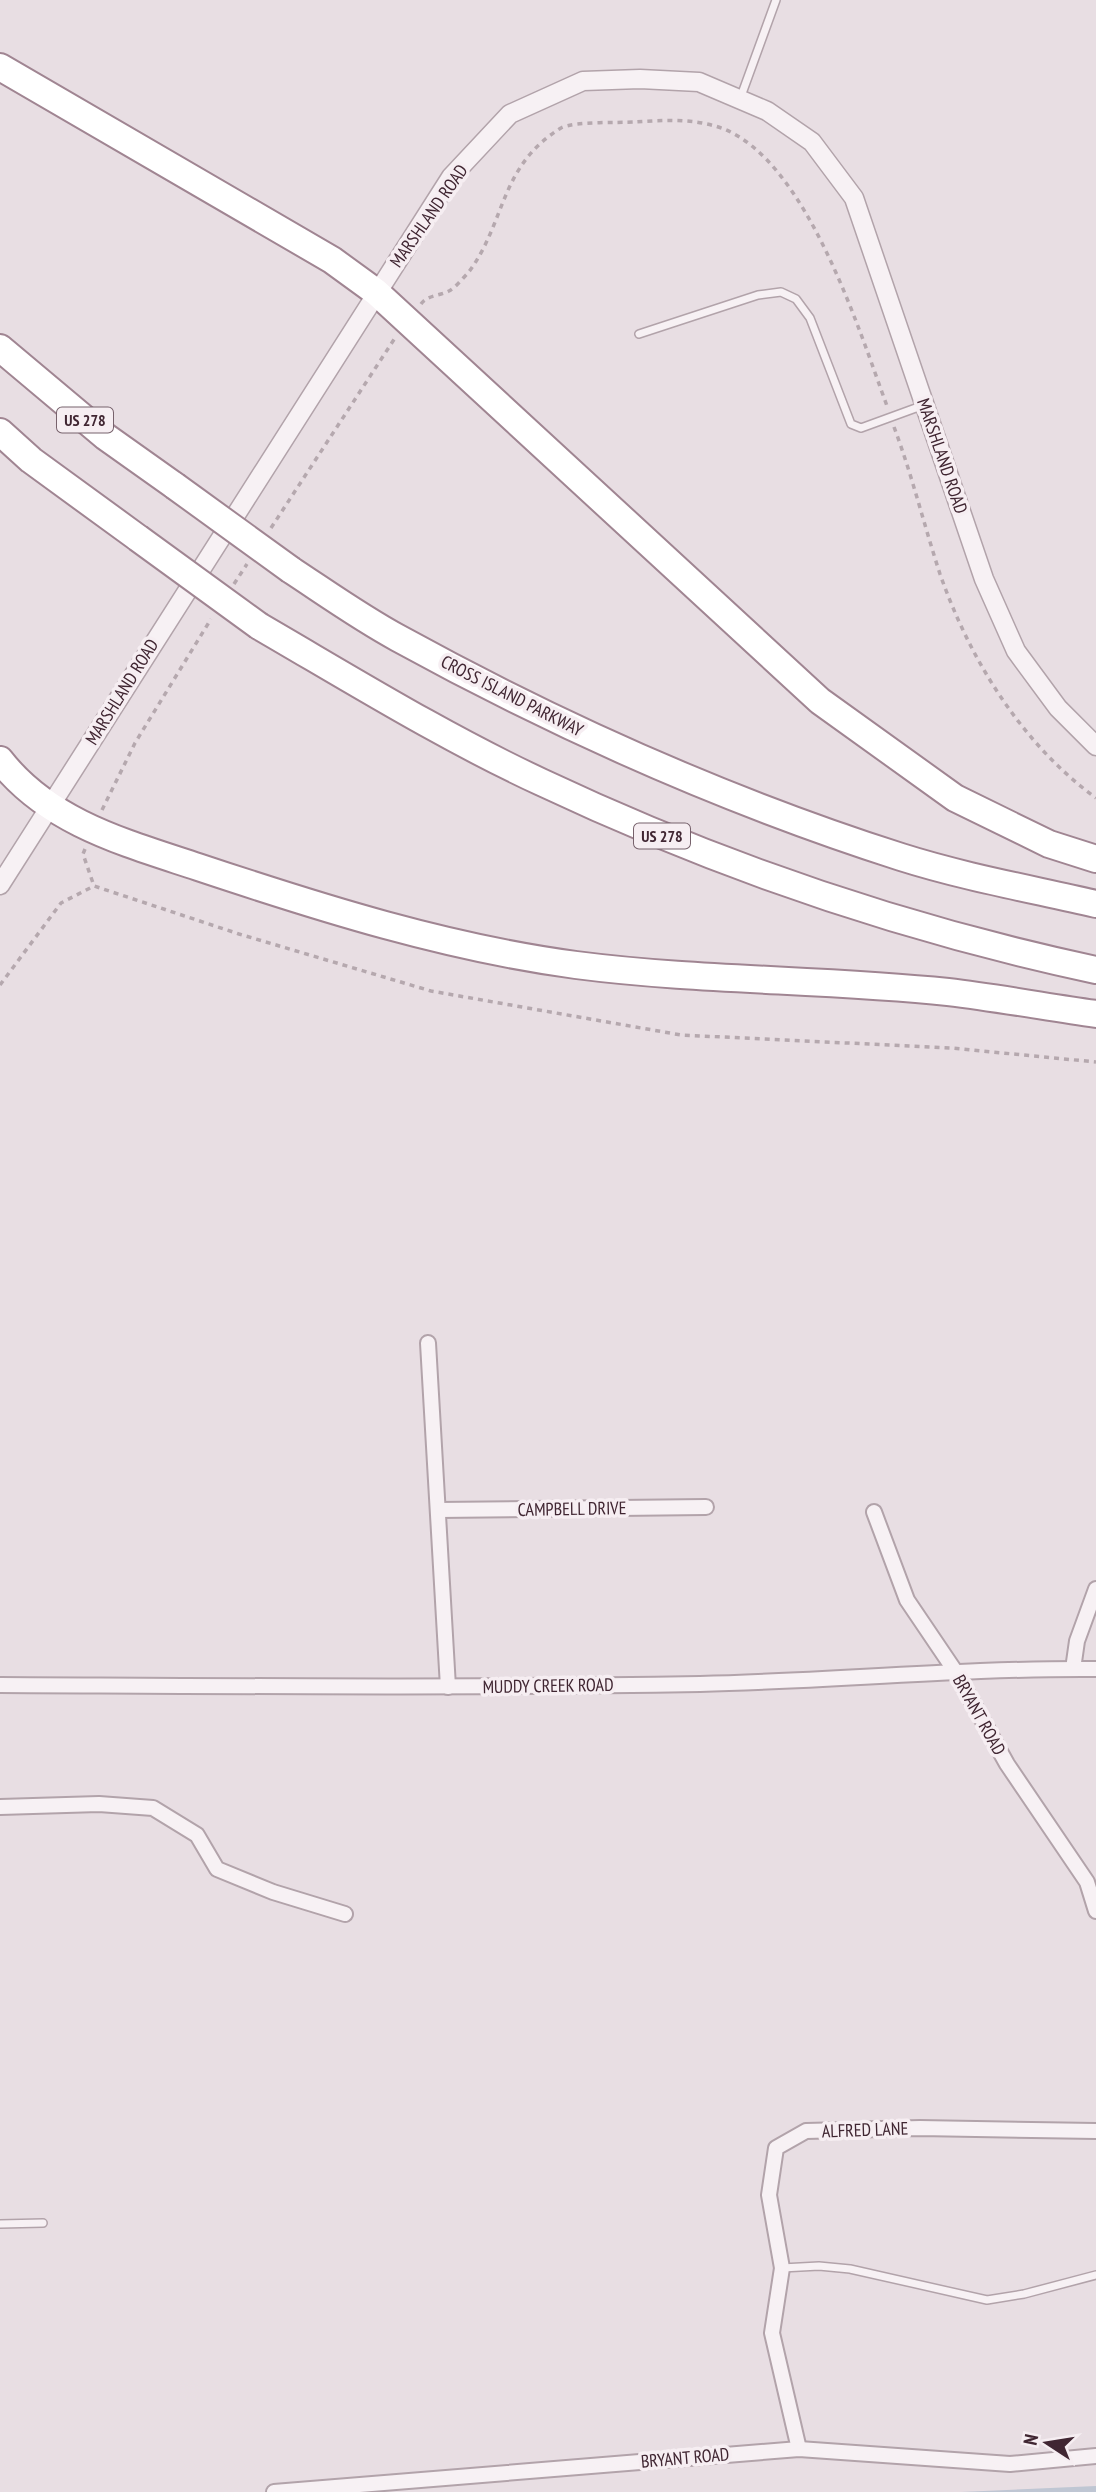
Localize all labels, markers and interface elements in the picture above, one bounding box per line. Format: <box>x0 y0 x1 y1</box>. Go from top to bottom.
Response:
street label: MARSHLAND ROAD <box>385 160 473 272</box>
street label: MARSHLAND ROAD <box>912 395 973 517</box>
road number: US 278 <box>57 408 113 432</box>
street label: MARSHLAND ROAD <box>80 634 163 749</box>
street label: CROSS ISLAND PARKWAY <box>437 650 588 742</box>
road number: US 278 <box>634 824 690 848</box>
street label: CAMPBELL DRIVE <box>518 1496 626 1521</box>
street label: BRYANT ROAD <box>948 1670 1011 1759</box>
street label: MUDDY CREEK ROAD <box>482 1673 614 1698</box>
street label: ALFRED LANE <box>821 2116 909 2143</box>
north arrow <box>1012 2408 1082 2478</box>
text: N <box>1018 2432 1043 2447</box>
street label: BRYANT ROAD <box>640 2442 730 2473</box>

